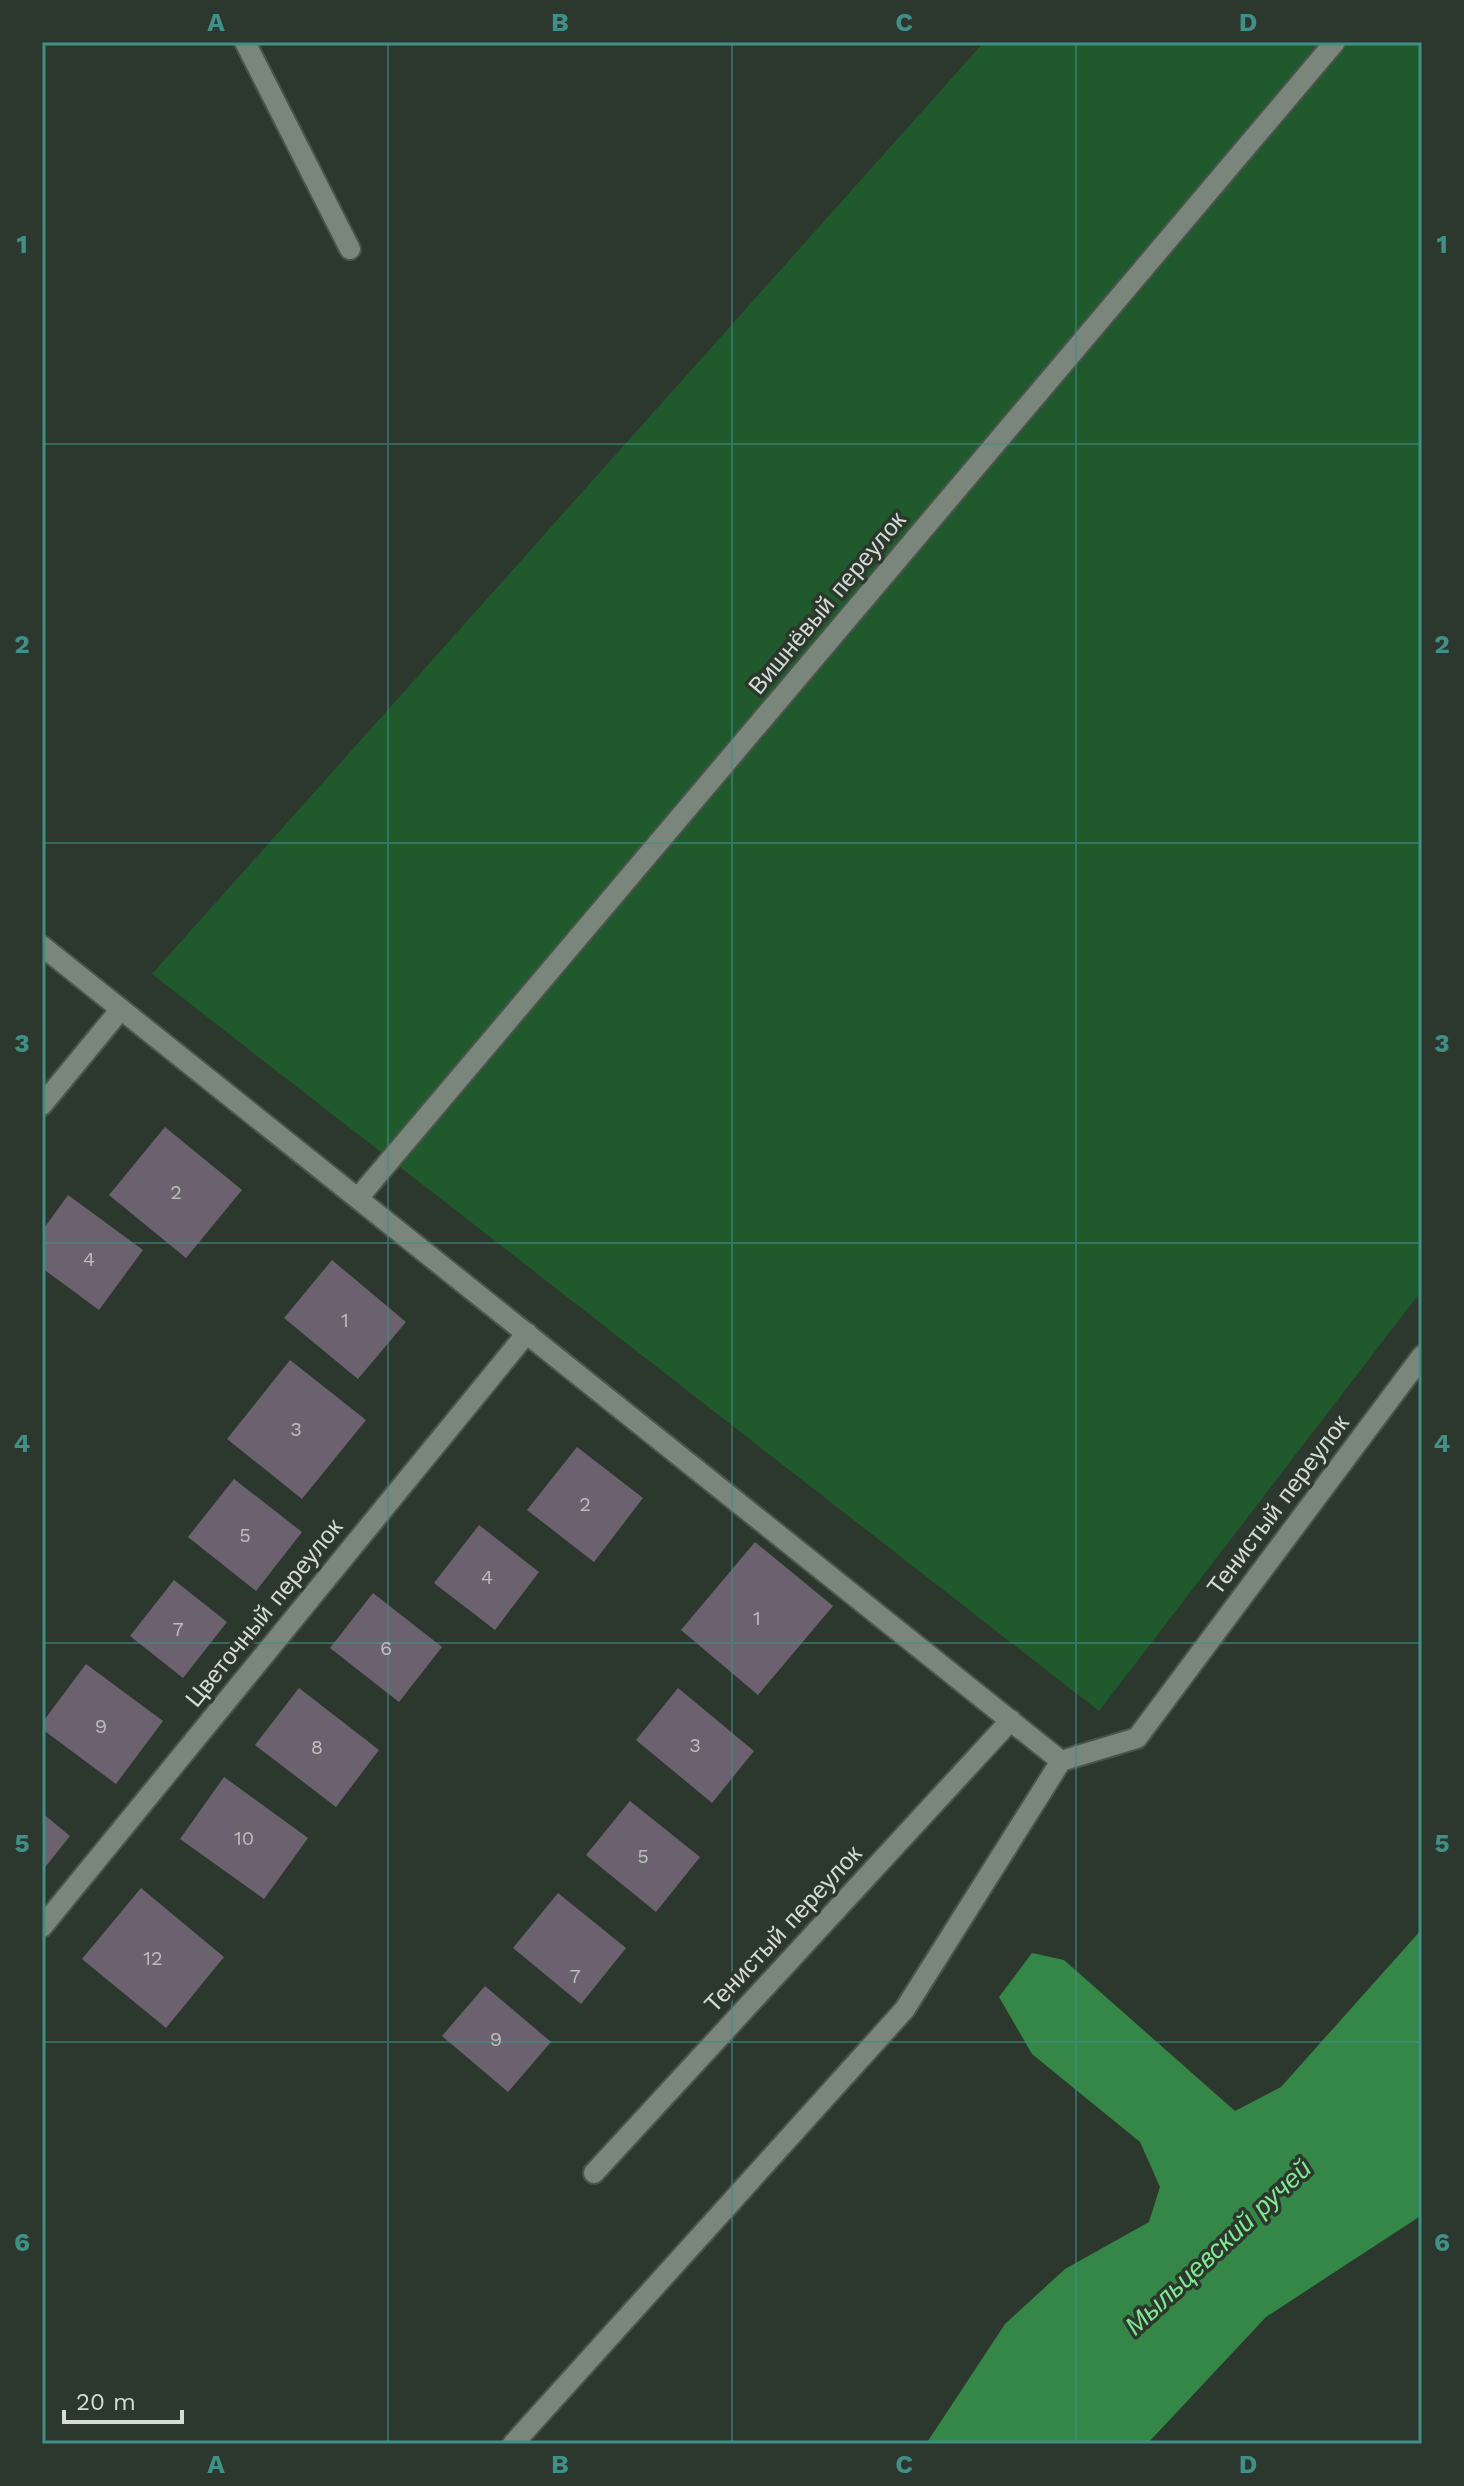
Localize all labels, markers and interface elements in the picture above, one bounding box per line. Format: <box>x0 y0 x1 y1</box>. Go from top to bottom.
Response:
text: A <box>207 7 225 37</box>
text: B <box>551 7 569 37</box>
text: C <box>895 7 913 37</box>
text: D <box>1239 7 1257 37</box>
text: 1 <box>16 229 28 259</box>
text: 1 <box>1436 229 1448 259</box>
street label: Вишнёвый переулок <box>743 506 912 700</box>
text: 2 <box>14 629 30 659</box>
text: 2 <box>1434 629 1450 659</box>
text: 3 <box>14 1028 30 1058</box>
text: 3 <box>1434 1028 1450 1058</box>
house number: 2 <box>170 1180 182 1204</box>
house number: 4 <box>83 1247 95 1271</box>
house number: 1 <box>341 1308 349 1332</box>
street label: Тенистый переулок <box>1201 1409 1355 1600</box>
house number: 3 <box>290 1417 302 1441</box>
text: 4 <box>14 1428 31 1458</box>
text: 4 <box>1434 1428 1451 1458</box>
house number: 2 <box>579 1492 591 1516</box>
street label: Цветочный переулок <box>180 1513 349 1712</box>
house number: 5 <box>239 1523 251 1547</box>
house number: 4 <box>481 1565 493 1589</box>
house number: 1 <box>753 1606 761 1630</box>
house number: 7 <box>172 1617 184 1641</box>
house number: 6 <box>380 1636 392 1660</box>
house number: 9 <box>95 1714 107 1738</box>
house number: 3 <box>689 1733 701 1757</box>
house number: 8 <box>311 1735 323 1759</box>
house number: 10 <box>234 1826 254 1850</box>
text: 5 <box>14 1828 30 1858</box>
text: 5 <box>1434 1828 1450 1858</box>
street label: Тенистый переулок <box>699 1840 868 2018</box>
house number: 5 <box>637 1844 649 1868</box>
house number: 12 <box>143 1946 163 1970</box>
house number: 7 <box>569 1964 581 1988</box>
house number: 9 <box>490 2027 502 2051</box>
water label: Мыльцевский ручей <box>1119 2153 1317 2341</box>
text: 6 <box>14 2227 30 2257</box>
text: 6 <box>1434 2227 1450 2257</box>
scale bar <box>64 2374 182 2424</box>
text: 20 m <box>76 2388 136 2416</box>
text: A <box>207 2449 225 2479</box>
text: B <box>551 2449 569 2479</box>
text: C <box>895 2449 913 2479</box>
text: D <box>1239 2449 1257 2479</box>

